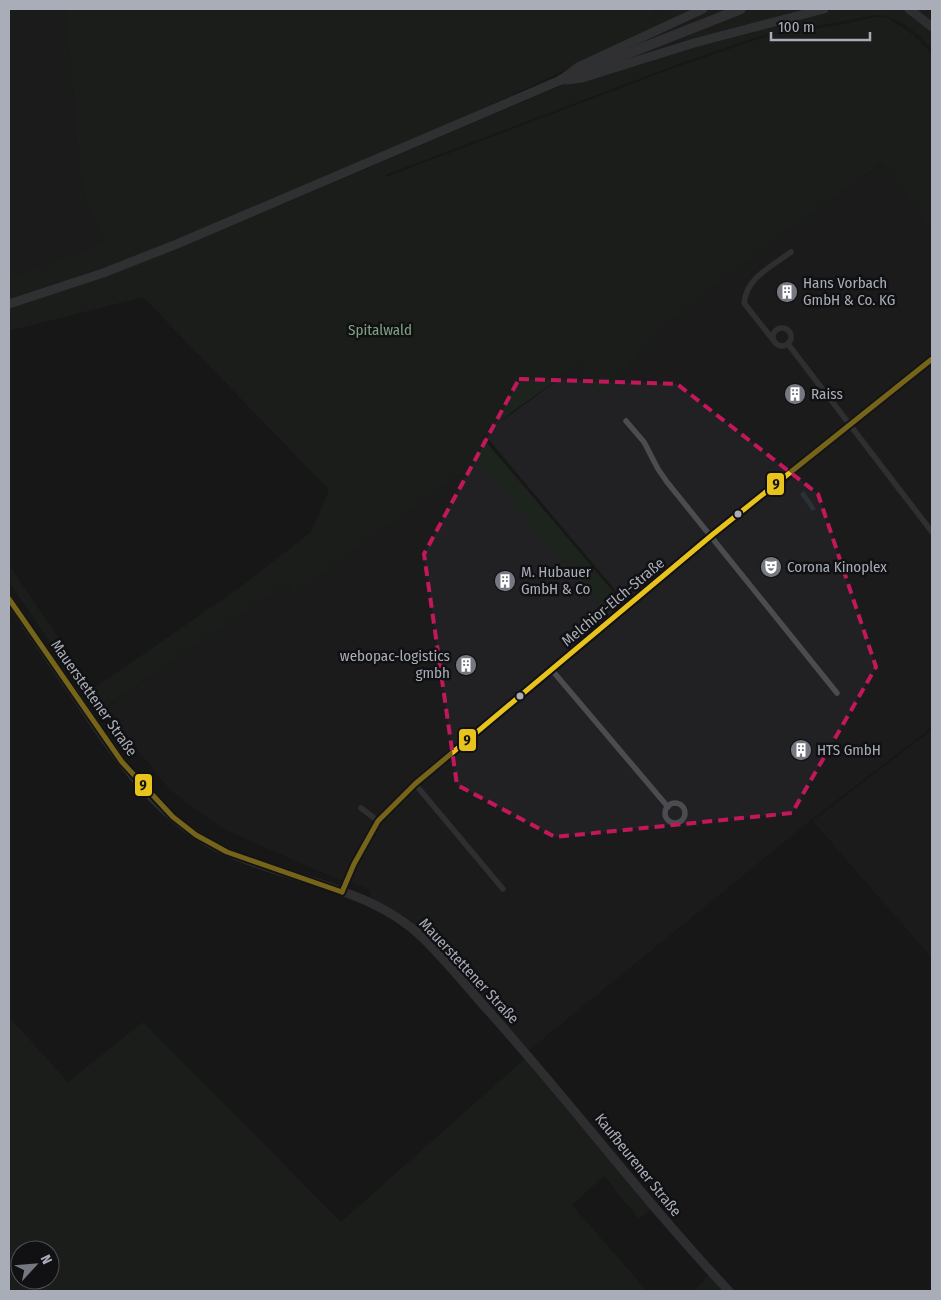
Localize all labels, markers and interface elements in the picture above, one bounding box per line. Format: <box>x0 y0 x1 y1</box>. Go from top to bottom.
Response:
scale bar <box>771 10 870 42</box>
text: 100 m <box>778 18 815 36</box>
place label: Hans Vorbach GmbH & Co. KG <box>803 274 895 309</box>
building icon: Hans Vorbach GmbH & Co. KG <box>775 280 799 304</box>
park label: Spitalwald <box>348 321 412 339</box>
building icon: Raiss <box>783 382 807 406</box>
place label: Raiss <box>811 385 843 403</box>
line badge: 9 <box>766 472 785 496</box>
text: 9 <box>772 476 780 493</box>
unlabelled marker <box>733 509 743 519</box>
street label: Melchior-Elch-Straße <box>558 554 668 650</box>
theatre icon: Corona Kinoplex <box>759 555 783 579</box>
place label: Corona Kinoplex <box>787 558 887 576</box>
place label: M. Hubauer GmbH & Co <box>521 563 592 598</box>
building icon: M. Hubauer GmbH & Co <box>493 569 517 593</box>
street label: Mauerstettener Straße <box>47 636 141 760</box>
place label: webopac-logistics gmbh <box>340 647 450 682</box>
building icon: webopac-logistics gmbh <box>454 653 478 677</box>
unlabelled marker <box>515 691 525 701</box>
line badge: 9 <box>458 728 477 752</box>
text: 9 <box>463 732 471 749</box>
building icon: HTS GmbH <box>789 738 813 762</box>
place label: HTS GmbH <box>817 741 881 759</box>
line badge: 9 <box>134 773 153 797</box>
text: 9 <box>139 777 147 794</box>
street label: Mauerstettener Straße <box>415 914 523 1028</box>
street label: Kaufbeurener Straße <box>591 1110 685 1220</box>
north arrow <box>10 1240 60 1290</box>
text: N <box>37 1252 56 1267</box>

